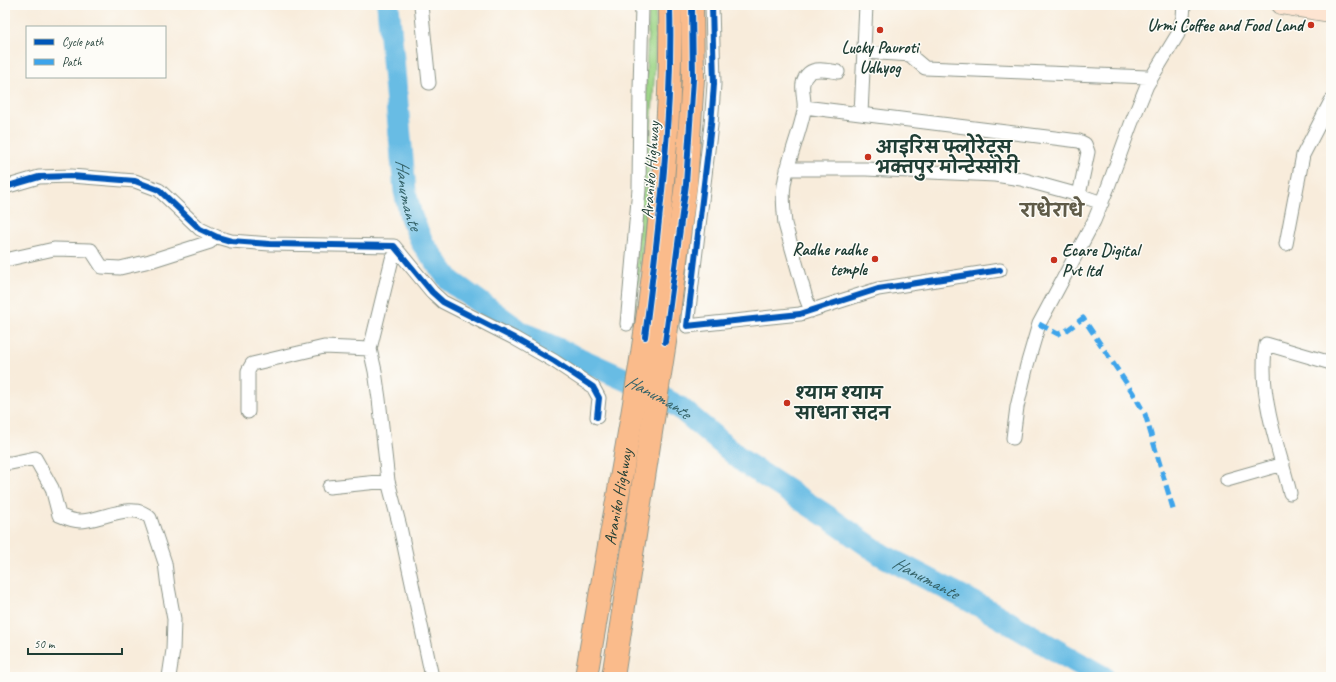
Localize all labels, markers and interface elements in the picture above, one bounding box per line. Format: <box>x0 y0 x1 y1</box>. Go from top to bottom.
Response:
place label: Urmi Coffee and Food Land <box>1147 15 1306 36</box>
marker: Urmi Coffee and Food Land <box>1306 20 1316 30</box>
marker: Lucky Pauroti Udhyog <box>875 25 885 35</box>
legend <box>26 26 166 78</box>
text: Cycle path <box>62 34 104 50</box>
place label: Lucky Pauroti Udhyog <box>842 37 921 78</box>
text: Path <box>62 54 82 70</box>
street label: Araniko Highway <box>637 120 664 219</box>
place label: आइरिस फ्लोरेट्स भक्तपुर मोन्टेस्सोरी <box>875 133 1021 181</box>
marker: आइरिस फ्लोरेट्स भक्तपुर मोन्टेस्सोरी <box>863 152 873 162</box>
water label: Hanumante <box>391 159 428 236</box>
district label: राधेराधे <box>1018 196 1086 222</box>
place label: Radhe radhe temple <box>792 239 869 280</box>
place label: Ecare Digital Pvt ltd <box>1062 240 1142 281</box>
marker: Radhe radhe temple <box>870 254 880 264</box>
marker: Ecare Digital Pvt ltd <box>1049 255 1059 265</box>
water label: Hanumante <box>622 370 698 425</box>
place label: श्याम श्याम साधना सदन <box>793 383 892 424</box>
marker: श्याम श्याम साधना सदन <box>782 398 792 408</box>
street label: Araniko Highway <box>599 446 637 547</box>
water label: Hanumante <box>889 551 965 605</box>
scale bar <box>28 630 122 656</box>
text: 50 m <box>34 636 56 652</box>

